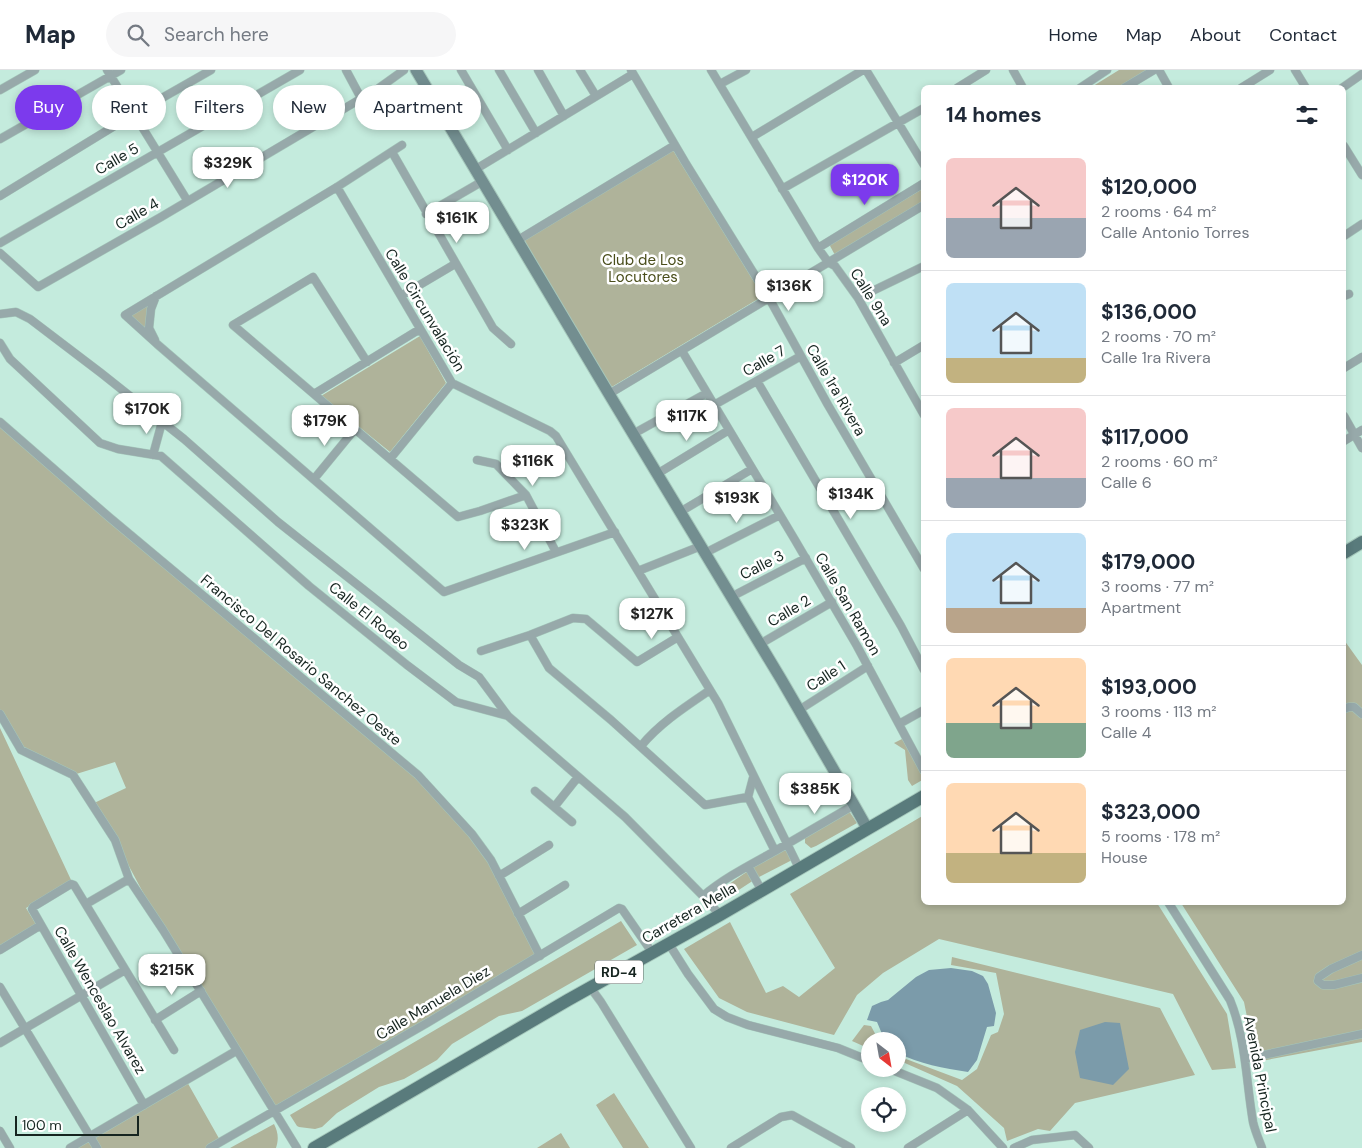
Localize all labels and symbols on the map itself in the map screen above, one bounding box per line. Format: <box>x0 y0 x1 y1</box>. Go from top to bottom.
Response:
street label: Calle 5 <box>92 139 142 179</box>
pin: $329K <box>193 146 263 189</box>
pin: $120K <box>830 164 900 206</box>
street label: Calle 4 <box>112 194 162 234</box>
pin: $161K <box>422 202 492 244</box>
street label: Calle Circunvalación <box>380 245 470 375</box>
park label: Club de Los Locutores <box>602 250 684 287</box>
street label: Calle 9na <box>845 264 897 330</box>
pin: $136K <box>754 270 824 312</box>
street label: Calle 1ra Rivera <box>802 340 870 440</box>
street label: Calle 7 <box>739 341 789 381</box>
pin: $170K <box>112 392 182 435</box>
pin: $117K <box>652 400 722 442</box>
pin: $179K <box>290 404 360 447</box>
pin: $116K <box>498 444 568 487</box>
pin: $134K <box>816 478 886 520</box>
pin: $193K <box>702 482 772 524</box>
pin: $323K <box>490 508 560 551</box>
street label: Calle 3 <box>737 545 787 585</box>
street label: Calle San Ramon <box>811 549 885 659</box>
street label: Francisco Del Rosario Sanchez Oeste <box>196 570 406 750</box>
street label: Calle El Rodeo <box>325 577 413 655</box>
street label: Calle 2 <box>764 590 814 632</box>
pin: $127K <box>617 598 687 640</box>
street label: Calle 1 <box>803 656 849 696</box>
pin: $385K <box>780 772 850 815</box>
street label: Carretera Mella <box>638 878 740 948</box>
street label: Calle Wenceslao Alvarez <box>49 922 151 1078</box>
pin: $215K <box>137 954 207 996</box>
road number: RD-4 <box>595 960 643 984</box>
street label: Calle Manuela Diez <box>372 961 494 1045</box>
street label: Avenida Principal <box>1239 1014 1281 1134</box>
north arrow <box>861 1032 906 1078</box>
scale bar <box>15 1113 139 1136</box>

